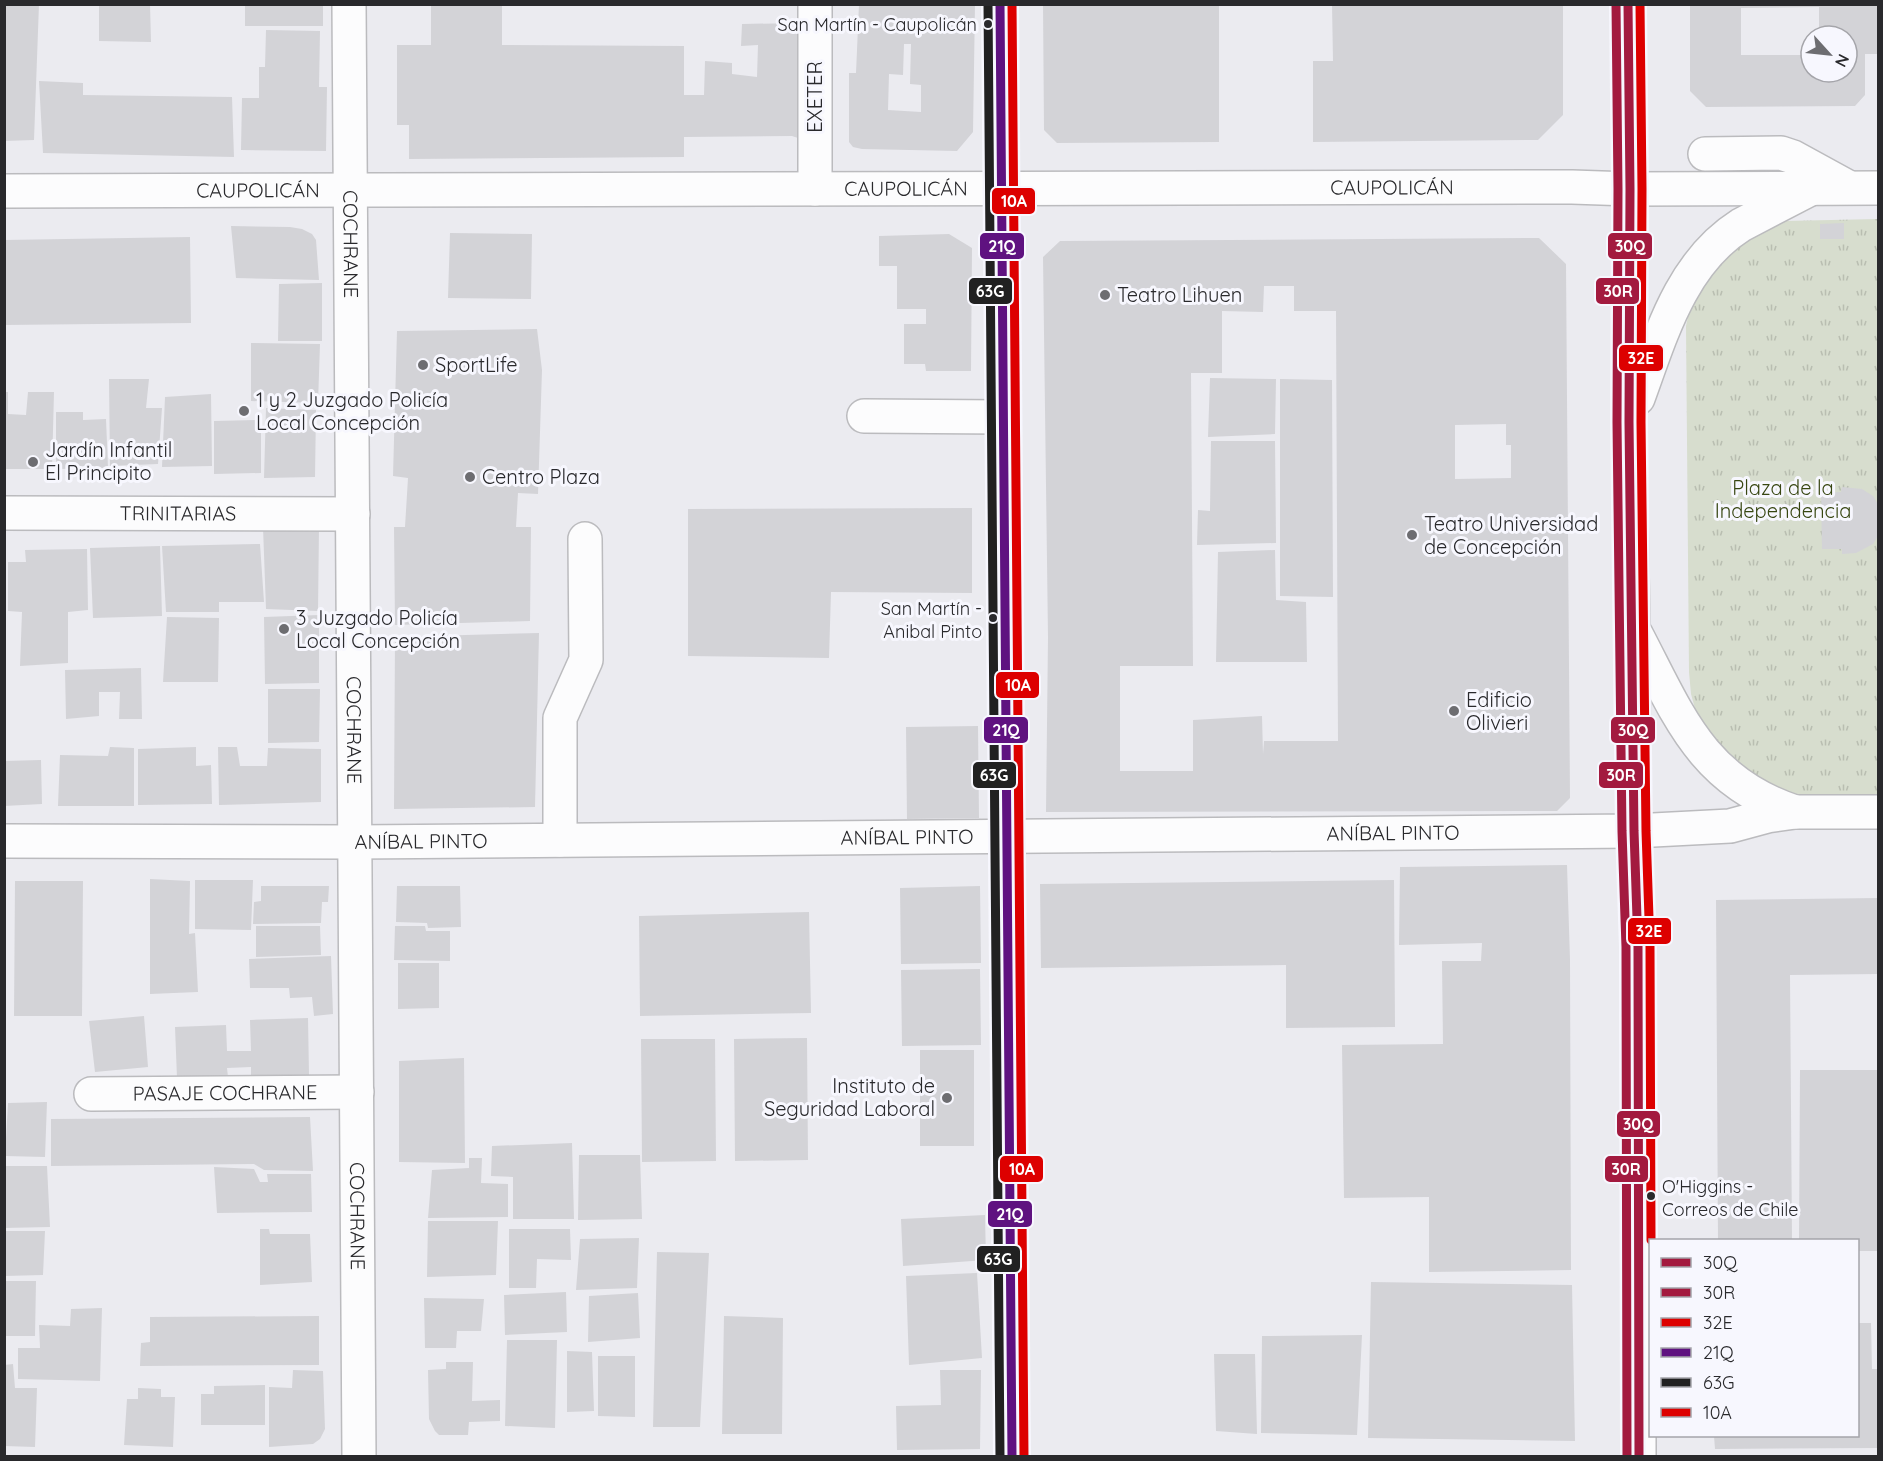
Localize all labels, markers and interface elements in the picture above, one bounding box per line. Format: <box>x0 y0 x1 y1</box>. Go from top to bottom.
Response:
place label: San Martín - Caupolicán <box>778 13 977 36</box>
marker: San Martín - Caupolicán <box>982 18 994 30</box>
north arrow <box>1799 24 1859 84</box>
text: N <box>1831 51 1854 71</box>
street label: EXETER <box>802 61 827 133</box>
street label: CAUPOLICÁN <box>1330 174 1454 200</box>
street label: CAUPOLICÁN <box>844 176 968 201</box>
street label: CAUPOLICÁN <box>196 177 320 203</box>
line badge: 10A <box>991 187 1036 215</box>
street label: COCHRANE <box>338 190 364 298</box>
text: 10A <box>1001 191 1028 211</box>
line badge: 21Q <box>979 232 1025 260</box>
line badge: 30Q <box>1607 232 1653 260</box>
text: 21Q <box>988 236 1017 256</box>
text: 30Q <box>1615 236 1646 256</box>
line badge: 63G <box>968 277 1013 305</box>
line badge: 30R <box>1595 277 1640 305</box>
text: 63G <box>976 281 1004 301</box>
text: 30R <box>1603 281 1633 301</box>
place label: Teatro Lihuen <box>1117 282 1242 307</box>
marker: Teatro Lihuen <box>1098 288 1112 302</box>
line badge: 32E <box>1618 344 1664 372</box>
text: 32E <box>1628 348 1654 368</box>
place label: SportLife <box>435 352 518 377</box>
marker: SportLife <box>416 358 430 372</box>
place label: 1 y 2 Juzgado Policía Local Concepción <box>256 387 448 435</box>
marker: 1 y 2 Juzgado Policía Local Concepción <box>237 404 251 418</box>
place label: Jardín Infantil El Principito <box>45 437 172 485</box>
marker: Jardín Infantil El Principito <box>26 455 40 469</box>
place label: Centro Plaza <box>482 464 600 489</box>
marker: Centro Plaza <box>463 470 477 484</box>
park label: Plaza de la Independencia <box>1715 475 1851 523</box>
street label: TRINITARIAS <box>120 500 236 526</box>
place label: Teatro Universidad de Concepción <box>1424 511 1598 559</box>
marker: Teatro Universidad de Concepción <box>1405 528 1419 542</box>
place label: San Martín - Anibal Pinto <box>881 597 982 643</box>
place label: 3 Juzgado Policía Local Concepción <box>296 605 460 653</box>
marker: San Martín - Anibal Pinto <box>987 612 999 624</box>
marker: 3 Juzgado Policía Local Concepción <box>277 622 291 636</box>
line badge: 10A <box>995 671 1040 699</box>
text: 10A <box>1005 675 1032 695</box>
street label: COCHRANE <box>342 676 367 784</box>
place label: Edificio Olivieri <box>1466 687 1532 735</box>
marker: Edificio Olivieri <box>1447 704 1461 718</box>
line badge: 21Q <box>983 716 1029 744</box>
line badge: 30Q <box>1610 716 1656 744</box>
text: 21Q <box>992 720 1021 740</box>
text: 30Q <box>1618 720 1649 740</box>
line badge: 63G <box>972 761 1017 789</box>
line badge: 30R <box>1598 761 1644 789</box>
text: 63G <box>980 765 1008 785</box>
text: 30R <box>1606 765 1636 785</box>
street label: ANÍBAL PINTO <box>1326 820 1460 846</box>
street label: ANÍBAL PINTO <box>840 824 974 850</box>
street label: ANÍBAL PINTO <box>354 828 488 854</box>
line badge: 32E <box>1627 917 1672 945</box>
text: 32E <box>1636 921 1662 941</box>
place label: Instituto de Seguridad Laboral <box>764 1073 935 1121</box>
street label: PASAJE COCHRANE <box>133 1079 317 1106</box>
marker: Instituto de Seguridad Laboral <box>940 1091 954 1105</box>
line badge: 30Q <box>1616 1110 1661 1138</box>
text: 30Q <box>1623 1114 1654 1134</box>
line badge: 10A <box>999 1155 1044 1183</box>
line badge: 30R <box>1604 1155 1649 1183</box>
text: 10A <box>1009 1159 1036 1179</box>
text: 30R <box>1611 1159 1641 1179</box>
street label: COCHRANE <box>345 1162 371 1270</box>
place label: O'Higgins - Correos de Chile <box>1662 1175 1798 1221</box>
marker: O'Higgins - Correos de Chile <box>1645 1190 1657 1202</box>
line badge: 21Q <box>987 1200 1033 1228</box>
text: 21Q <box>996 1204 1025 1224</box>
legend <box>1649 1239 1859 1437</box>
line badge: 63G <box>976 1245 1021 1273</box>
text: 63G <box>984 1249 1012 1269</box>
text: 30Q <box>1703 1251 1738 1274</box>
text: 30R <box>1703 1281 1735 1304</box>
text: 32E <box>1703 1311 1733 1334</box>
text: 21Q <box>1703 1341 1735 1364</box>
text: 63G <box>1703 1371 1735 1394</box>
text: 10A <box>1703 1401 1732 1424</box>

